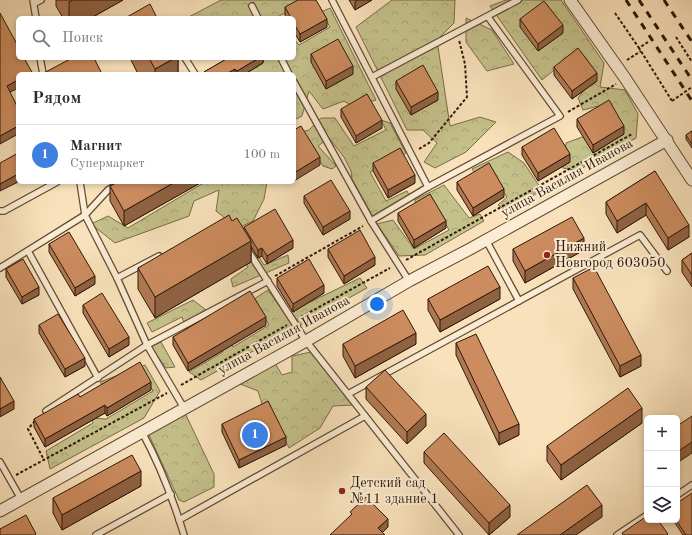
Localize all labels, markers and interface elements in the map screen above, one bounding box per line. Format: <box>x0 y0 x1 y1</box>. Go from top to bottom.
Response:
search box <box>16 16 296 60</box>
icon: search <box>30 27 52 49</box>
text: Поиск <box>62 31 103 46</box>
text: Рядом <box>32 90 81 107</box>
street label: улица Василия Иванова <box>499 136 635 220</box>
text: Магнит <box>70 139 122 154</box>
text: 1 <box>41 148 49 161</box>
text: 100 m <box>243 148 280 161</box>
text: Супермаркет <box>70 157 145 170</box>
place label: Нижний Новгород 603050 <box>555 240 665 270</box>
marker: Нижний Новгород 603050 <box>542 250 552 260</box>
street label: улица Василия Иванова <box>216 293 352 377</box>
your location <box>367 294 387 314</box>
map controls <box>644 415 680 523</box>
button: + <box>644 415 680 451</box>
pin: 1 <box>242 420 268 450</box>
button: − <box>644 451 680 487</box>
place label: Детский сад №11 здание 1 <box>350 476 439 506</box>
marker: Детский сад №11 здание 1 <box>337 486 347 496</box>
button: layers <box>644 487 680 523</box>

